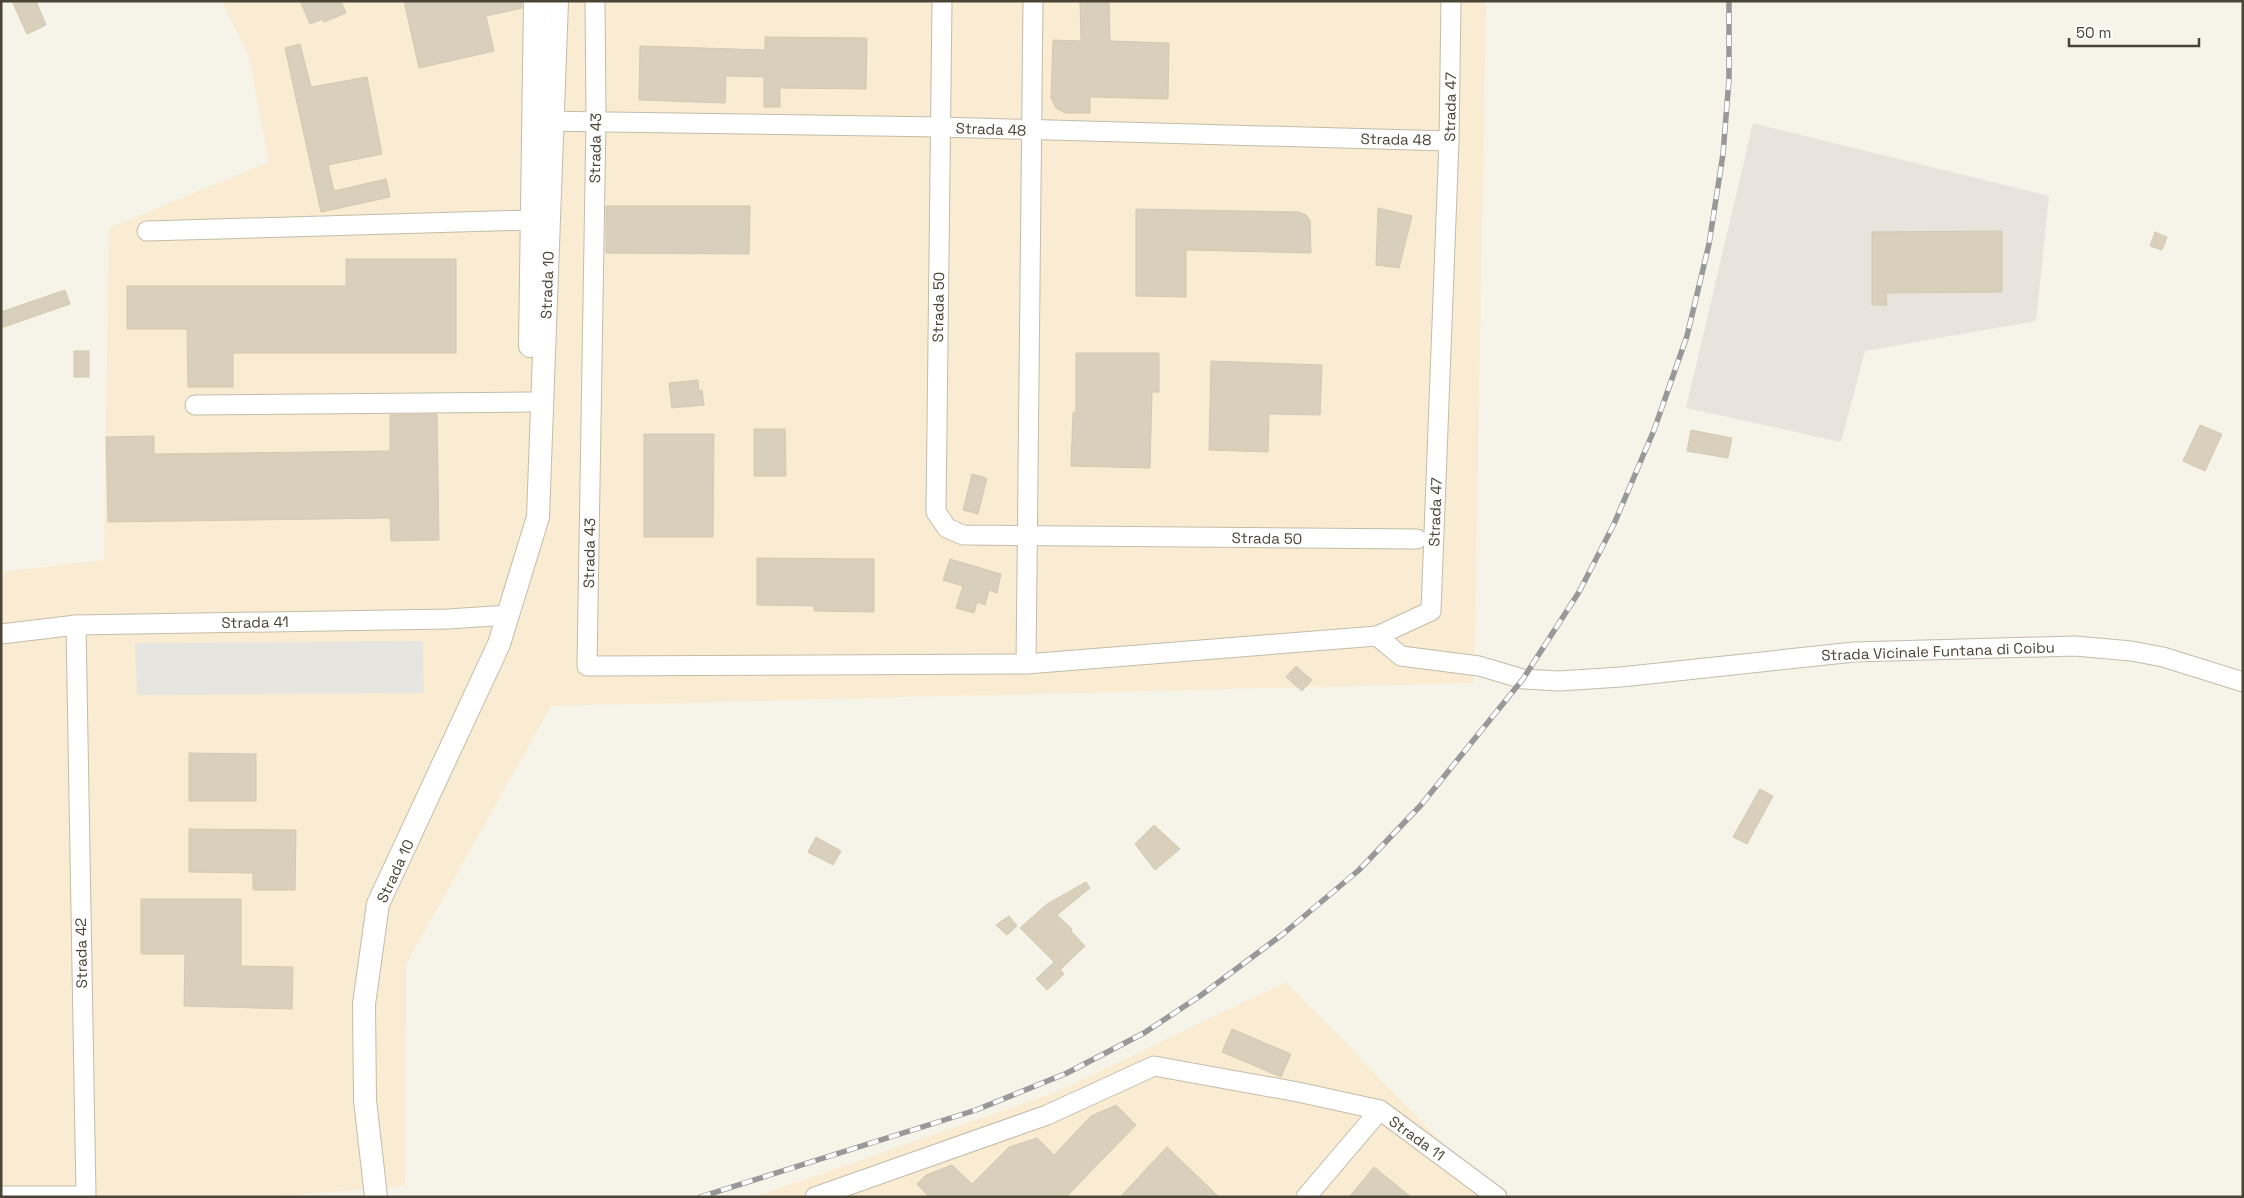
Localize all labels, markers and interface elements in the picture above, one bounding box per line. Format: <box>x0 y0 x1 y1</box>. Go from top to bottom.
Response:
scale bar <box>2069 15 2199 47</box>
text: 50 m <box>2076 23 2111 42</box>
street label: Strada 47 <box>1440 72 1460 142</box>
street label: Strada 43 <box>585 113 605 183</box>
street label: Strada 48 <box>955 118 1027 140</box>
street label: Strada 48 <box>1360 129 1432 149</box>
street label: Strada 10 <box>536 251 558 319</box>
street label: Strada 50 <box>928 272 948 342</box>
street label: Strada 47 <box>1424 477 1446 547</box>
street label: Strada 43 <box>579 518 599 588</box>
street label: Strada 50 <box>1232 528 1302 548</box>
street label: Strada 41 <box>221 612 289 632</box>
street label: Strada Vicinale Funtana di Coibu <box>1821 637 2055 665</box>
street label: Strada 10 <box>372 836 418 906</box>
street label: Strada 42 <box>71 918 91 988</box>
street label: Strada 11 <box>1385 1111 1449 1165</box>

